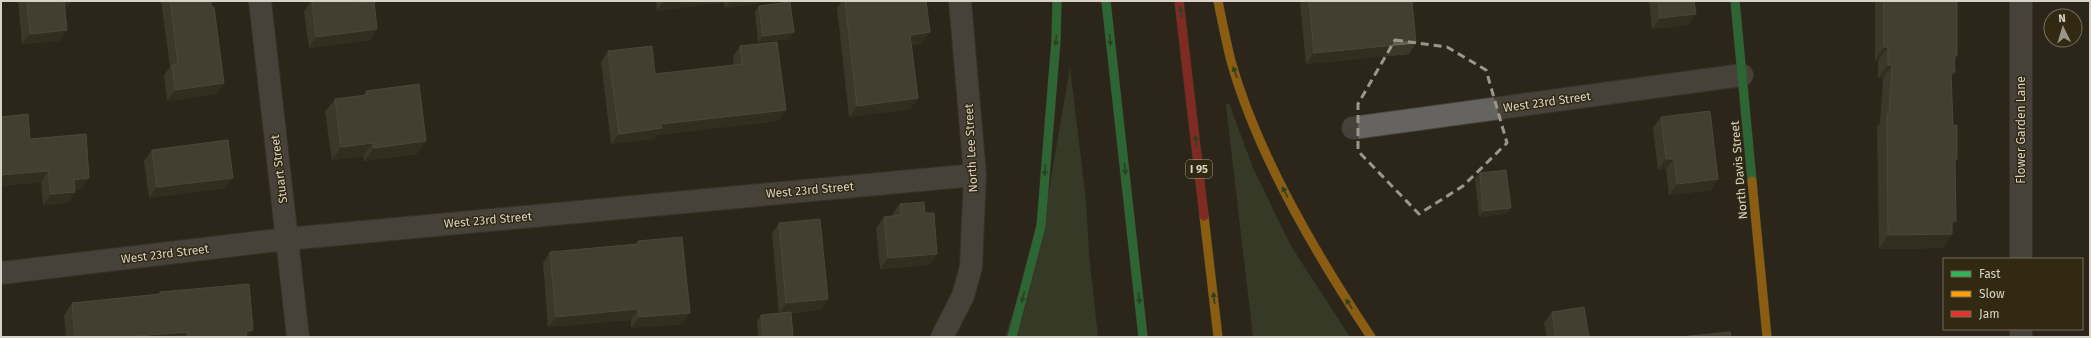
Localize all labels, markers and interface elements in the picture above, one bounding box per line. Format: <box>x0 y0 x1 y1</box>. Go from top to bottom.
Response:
one-way arrow <box>1178 6 1184 18</box>
north arrow <box>2043 8 2083 48</box>
text: N <box>2058 12 2066 25</box>
one-way arrow <box>1052 34 1059 46</box>
one-way arrow <box>1107 34 1114 46</box>
one-way arrow <box>1231 65 1237 77</box>
street label: Flower Garden Lane <box>2014 76 2028 184</box>
street label: West 23rd Street <box>1502 89 1592 115</box>
street label: North Lee Street <box>962 103 980 193</box>
street label: North Davis Street <box>1728 119 1750 220</box>
street label: Stuart Street <box>268 133 290 204</box>
one-way arrow <box>1192 135 1199 147</box>
road number: I 95 <box>1186 160 1212 178</box>
one-way arrow <box>1042 163 1049 176</box>
one-way arrow <box>1122 163 1128 175</box>
street label: West 23rd Street <box>765 179 855 201</box>
one-way arrow <box>1281 186 1288 197</box>
street label: West 23rd Street <box>443 209 533 231</box>
street label: West 23rd Street <box>120 242 210 266</box>
legend <box>1943 258 2083 330</box>
text: Fast <box>1979 267 2001 281</box>
text: Slow <box>1979 287 2005 301</box>
one-way arrow <box>1019 291 1025 303</box>
one-way arrow <box>1136 292 1142 304</box>
one-way arrow <box>1211 292 1217 304</box>
one-way arrow <box>1345 299 1353 310</box>
text: Jam <box>1979 307 1999 321</box>

